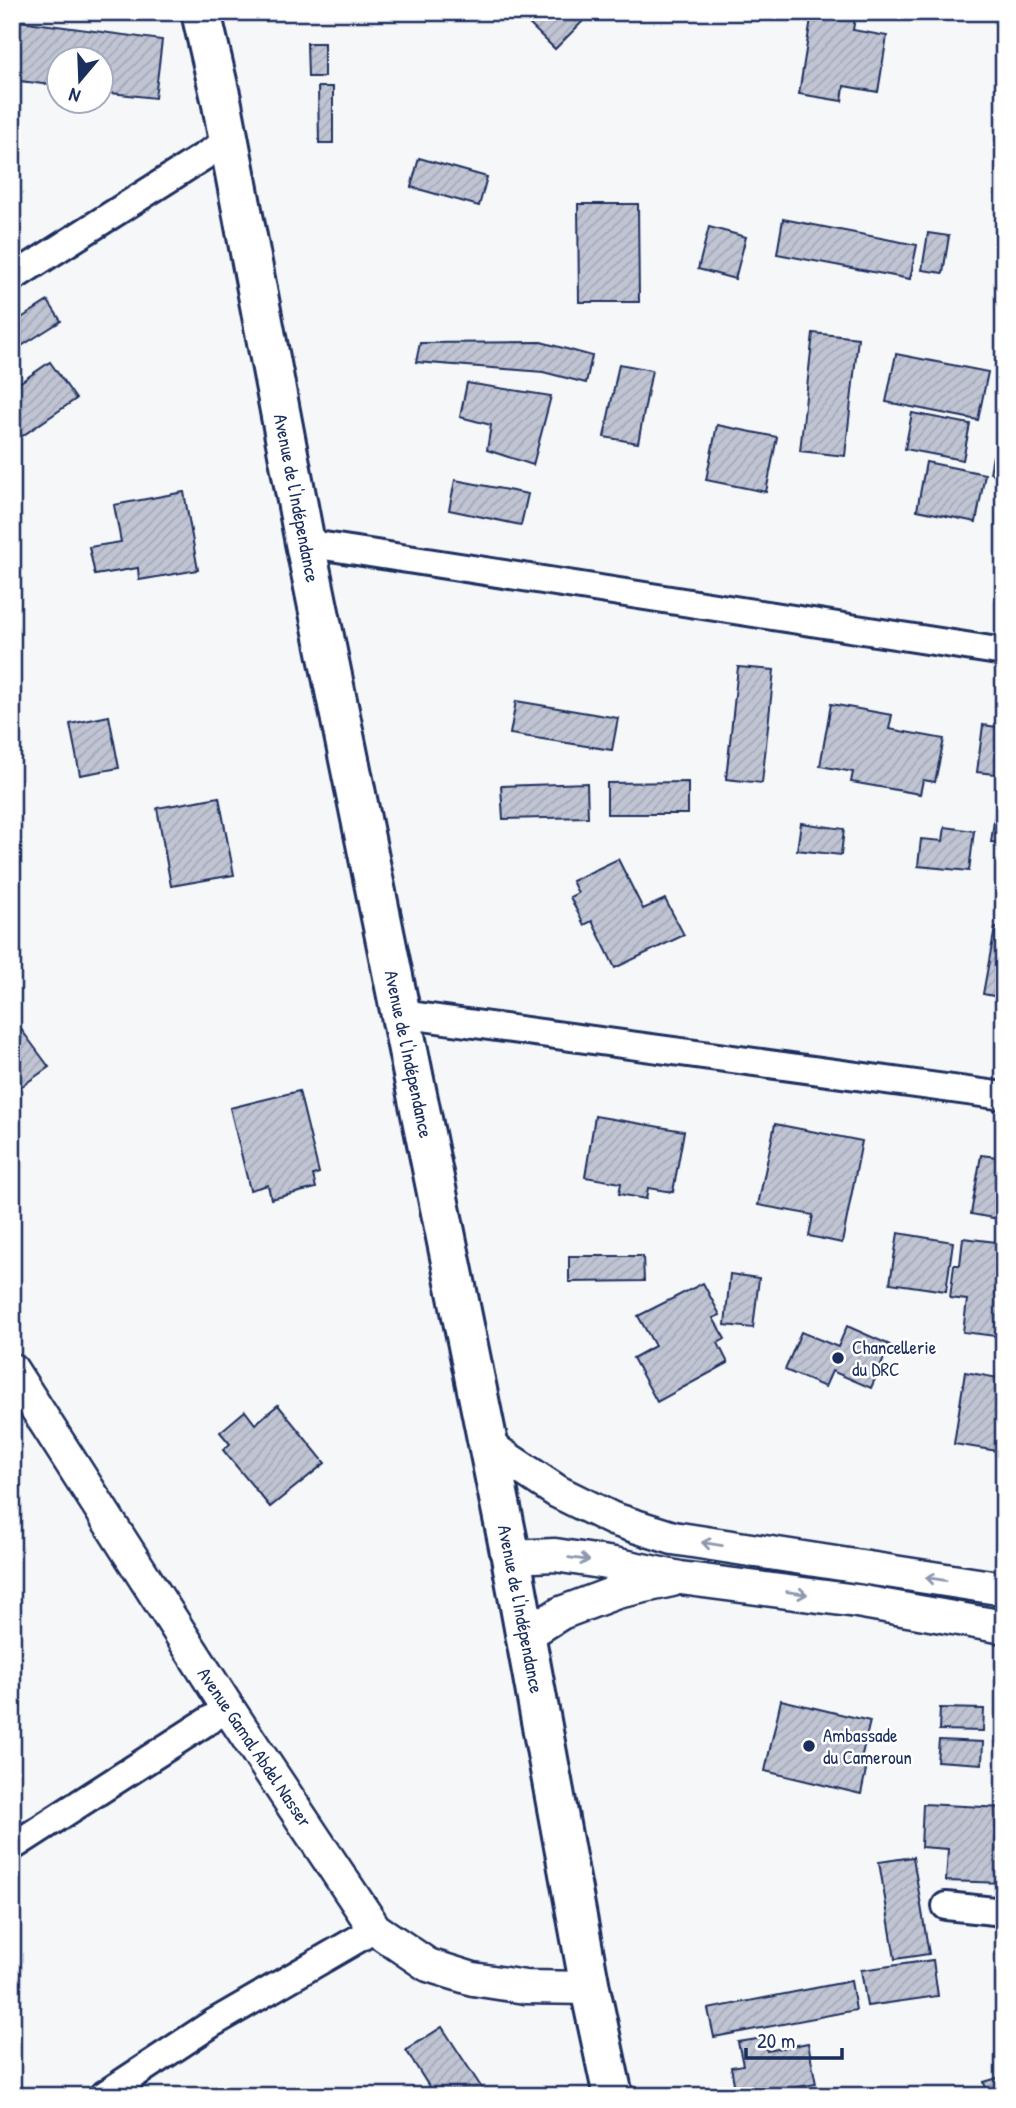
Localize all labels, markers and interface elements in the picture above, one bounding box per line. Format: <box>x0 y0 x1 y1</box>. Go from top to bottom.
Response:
north arrow <box>46 46 116 116</box>
text: N <box>65 82 83 110</box>
street label: Avenue de l'Indépendance <box>268 412 326 585</box>
street label: Avenue de l'Indépendance <box>379 968 440 1141</box>
place label: Chancellerie du DRC <box>852 1334 937 1382</box>
marker: Chancellerie du DRC <box>830 1350 846 1366</box>
street label: Avenue de l'Indépendance <box>492 1523 550 1696</box>
one-way arrow <box>701 1537 723 1550</box>
one-way arrow <box>567 1552 590 1565</box>
one-way arrow <box>925 1572 948 1585</box>
one-way arrow <box>785 1587 808 1600</box>
street label: Avenue Gamal Abdel Nasser <box>192 1662 319 1833</box>
place label: Ambassade du Cameroun <box>823 1722 912 1770</box>
marker: Ambassade du Cameroun <box>801 1738 817 1754</box>
scale bar <box>746 2017 843 2061</box>
text: 20 m <box>757 2026 795 2055</box>

